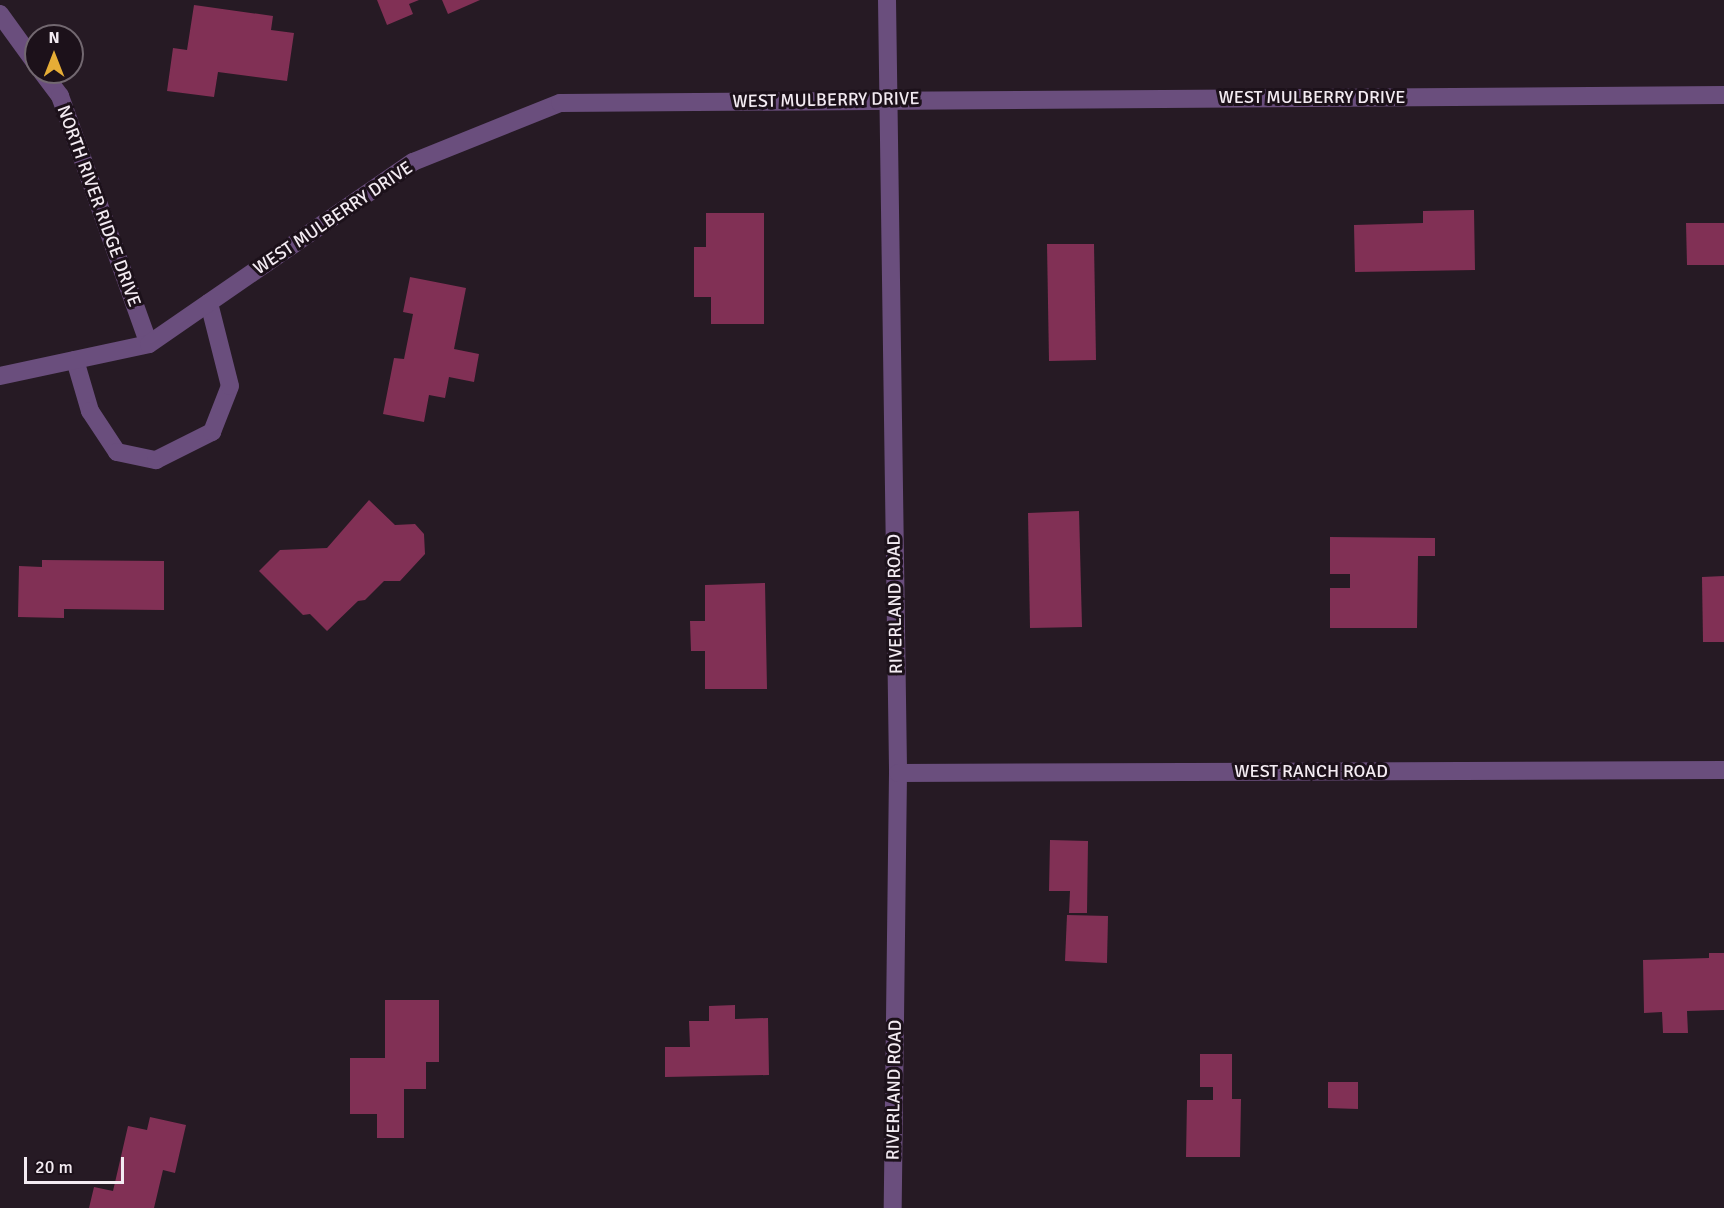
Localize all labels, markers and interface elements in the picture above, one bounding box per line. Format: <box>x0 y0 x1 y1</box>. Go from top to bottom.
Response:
north arrow <box>24 24 84 84</box>
text: N <box>48 28 60 48</box>
street label: WEST MULBERRY DRIVE <box>1218 86 1406 108</box>
street label: WEST MULBERRY DRIVE <box>732 88 920 112</box>
street label: NORTH RIVER RIDGE DRIVE <box>52 102 146 310</box>
street label: WEST MULBERRY DRIVE <box>249 157 417 279</box>
street label: RIVERLAND ROAD <box>883 534 907 674</box>
street label: WEST RANCH ROAD <box>1234 760 1388 782</box>
street label: RIVERLAND ROAD <box>882 1020 906 1160</box>
scale bar <box>27 1145 128 1183</box>
text: 20 m <box>35 1156 73 1178</box>

